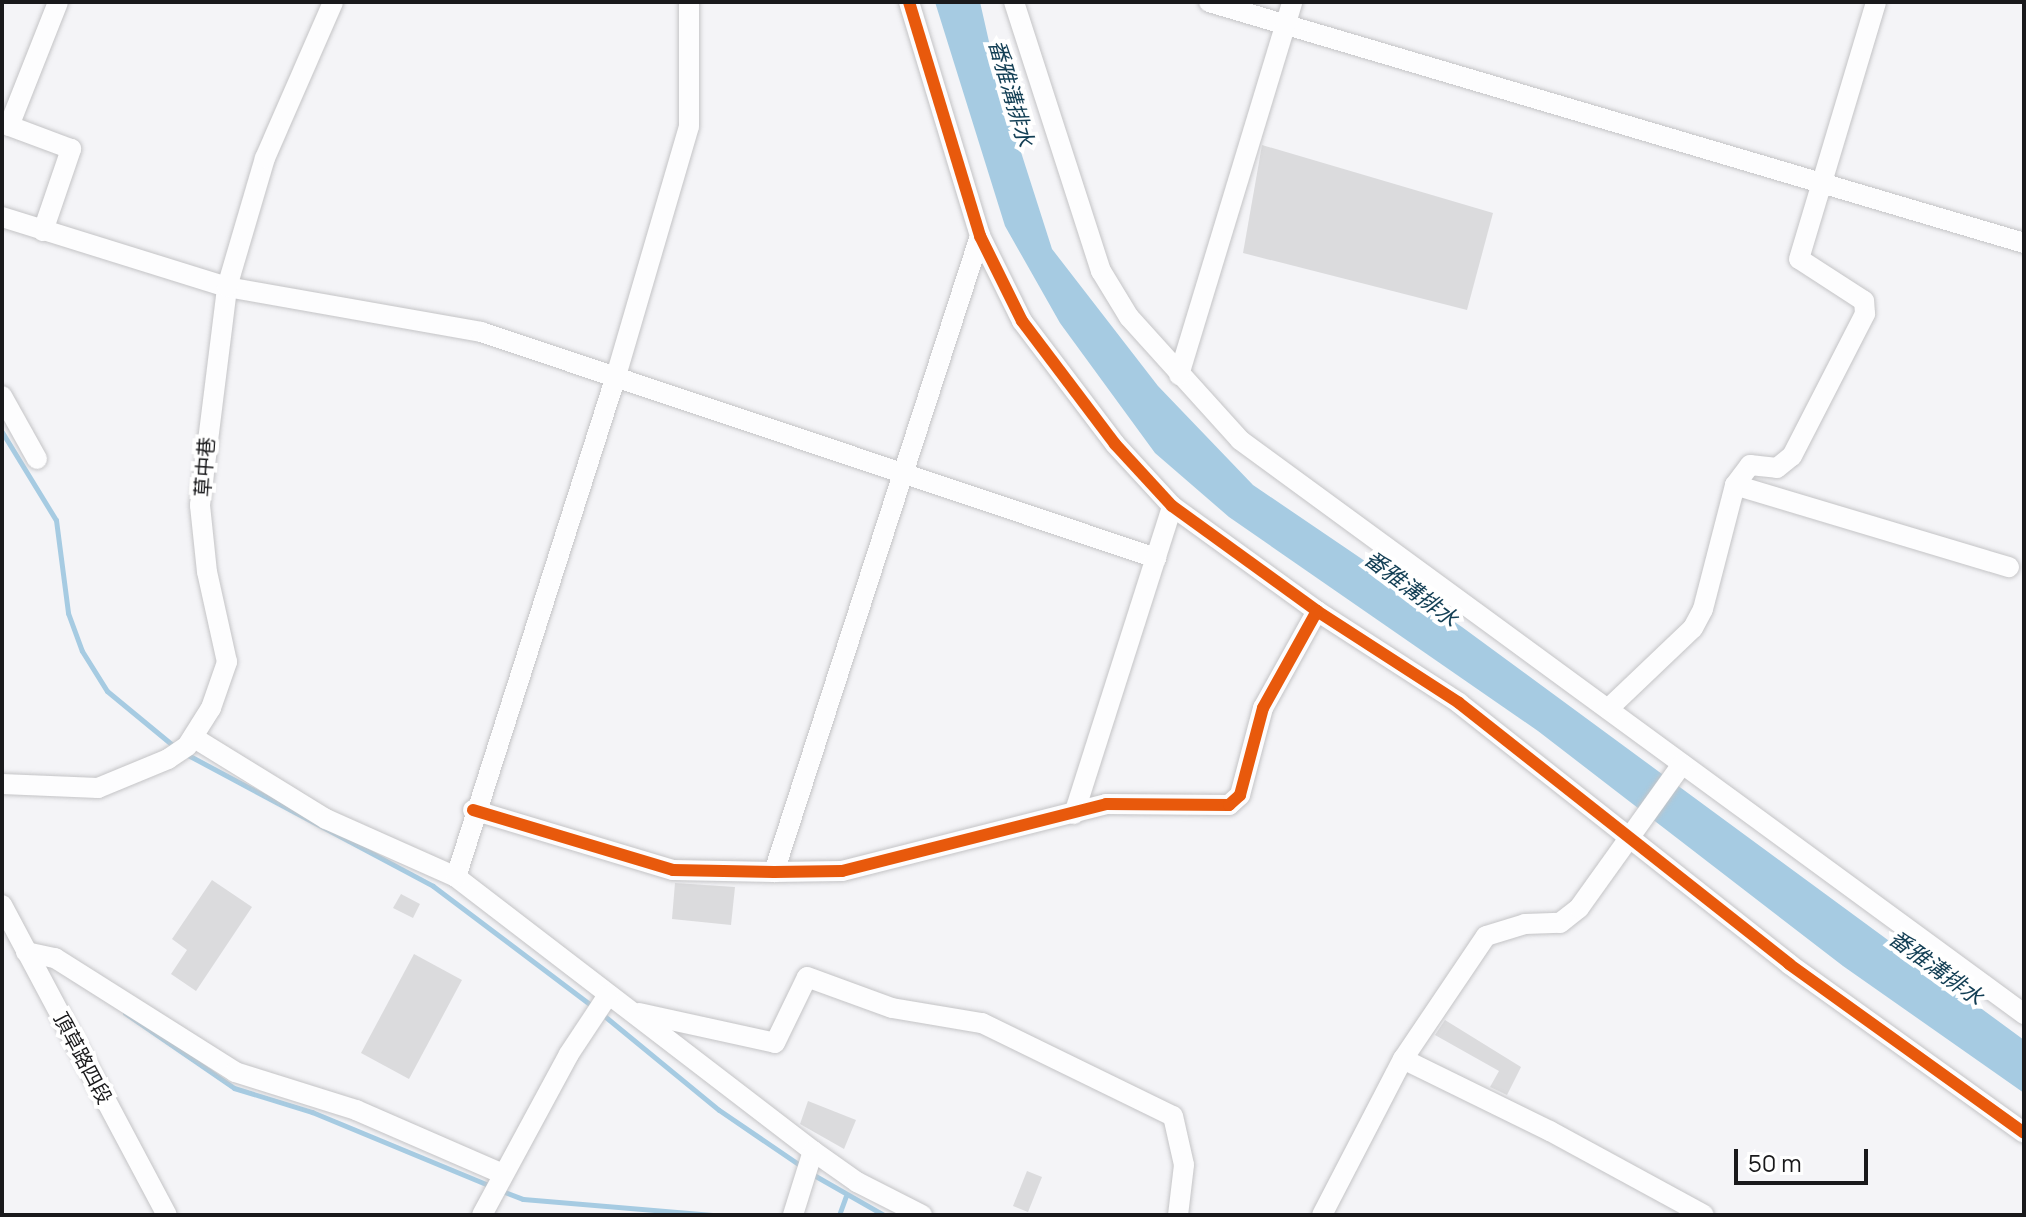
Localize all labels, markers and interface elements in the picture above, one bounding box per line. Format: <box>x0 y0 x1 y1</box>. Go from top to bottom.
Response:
water label: 番雅溝排水 <box>983 36 1039 150</box>
street label: 草中巷 <box>190 436 218 498</box>
water label: 番雅溝排水 <box>1359 545 1463 633</box>
water label: 番雅溝排水 <box>1884 925 1988 1011</box>
street label: 頂草路四段 <box>49 1008 117 1108</box>
scale bar <box>1738 1133 1872 1183</box>
text: 50 m <box>1748 1146 1802 1179</box>

